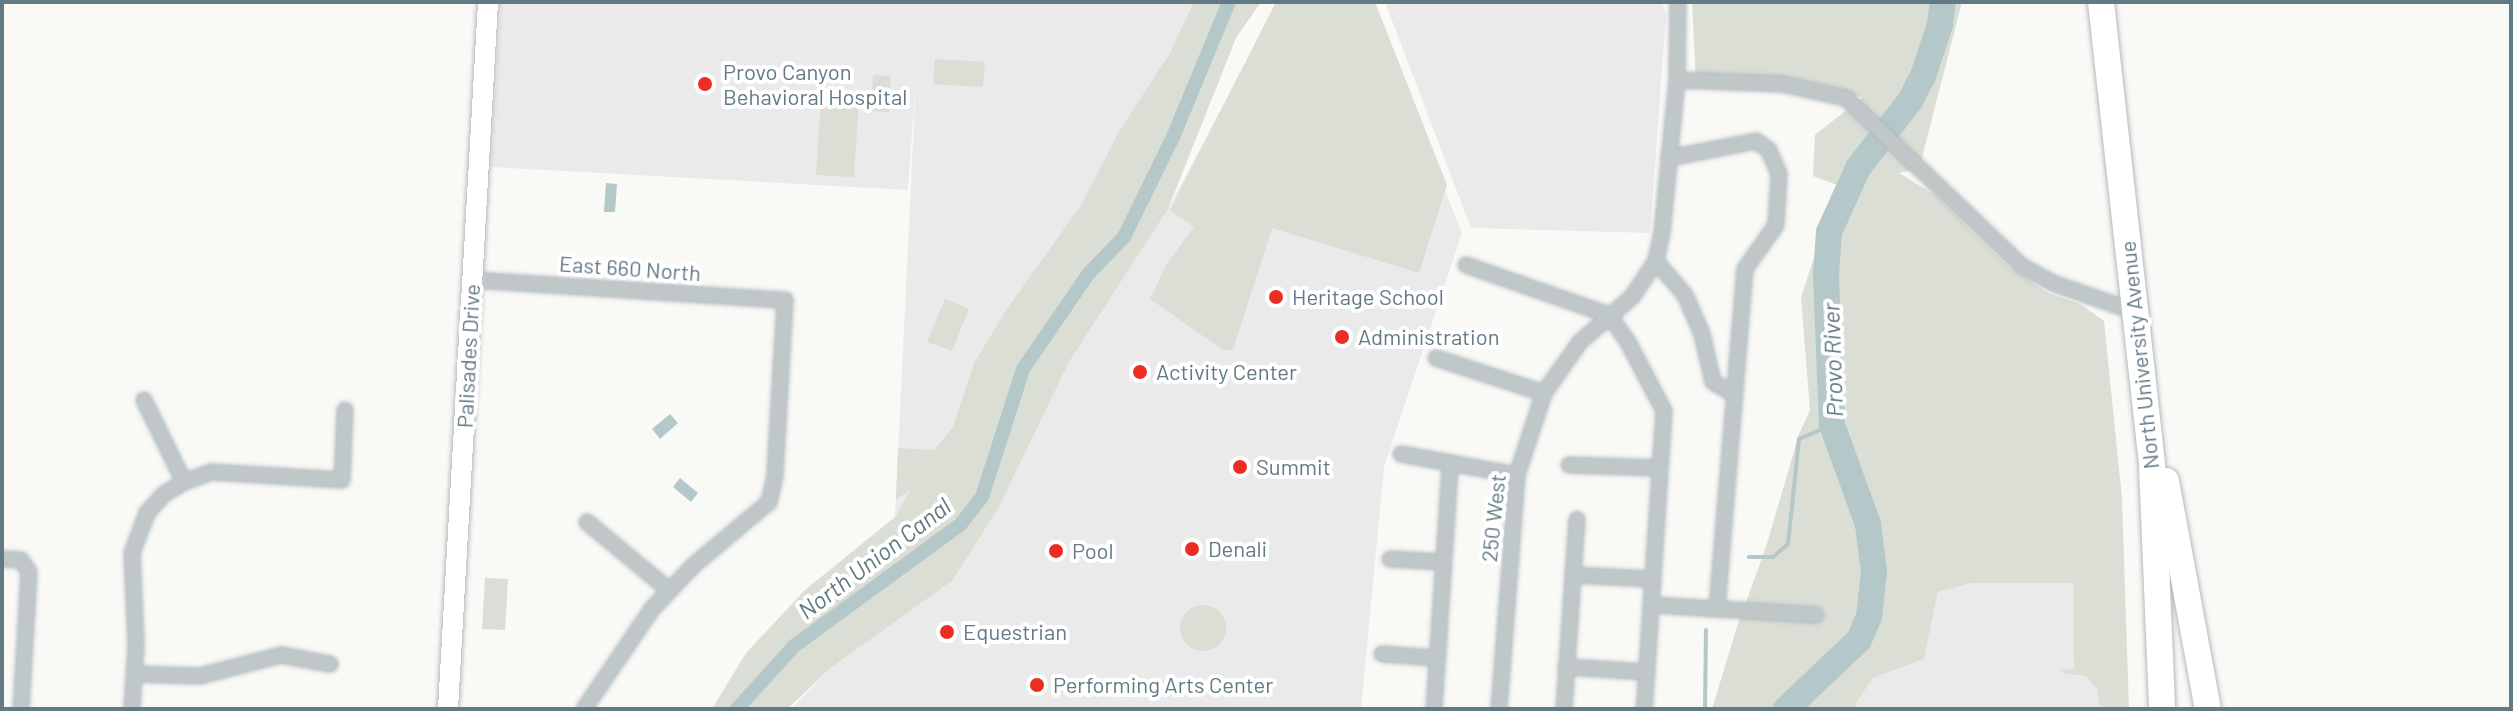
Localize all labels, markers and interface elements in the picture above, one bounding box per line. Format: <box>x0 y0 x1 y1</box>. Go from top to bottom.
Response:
place label: Provo Canyon Behavioral Hospital <box>723 58 907 110</box>
marker: Provo Canyon Behavioral Hospital <box>694 73 716 95</box>
street label: North University Avenue <box>2114 239 2164 471</box>
street label: East 660 North <box>558 250 702 286</box>
street label: Palisades Drive <box>451 283 485 429</box>
place label: Heritage School <box>1292 284 1444 310</box>
marker: Heritage School <box>1267 288 1285 306</box>
water label: Provo River <box>1816 302 1848 418</box>
place label: Administration <box>1358 324 1500 350</box>
marker: Administration <box>1333 328 1351 346</box>
place label: Activity Center <box>1156 359 1297 385</box>
marker: Activity Center <box>1131 363 1149 381</box>
place label: Summit <box>1256 454 1331 480</box>
marker: Summit <box>1231 458 1249 476</box>
street label: 250 West <box>1475 473 1511 563</box>
water label: North Union Canal <box>792 491 956 625</box>
place label: Denali <box>1208 536 1267 562</box>
place label: Pool <box>1072 538 1114 564</box>
marker: Denali <box>1183 540 1201 558</box>
marker: Pool <box>1047 542 1065 560</box>
place label: Equestrian <box>963 619 1067 645</box>
marker: Equestrian <box>938 623 956 641</box>
place label: Performing Arts Center <box>1053 672 1273 698</box>
marker: Performing Arts Center <box>1028 676 1046 694</box>

